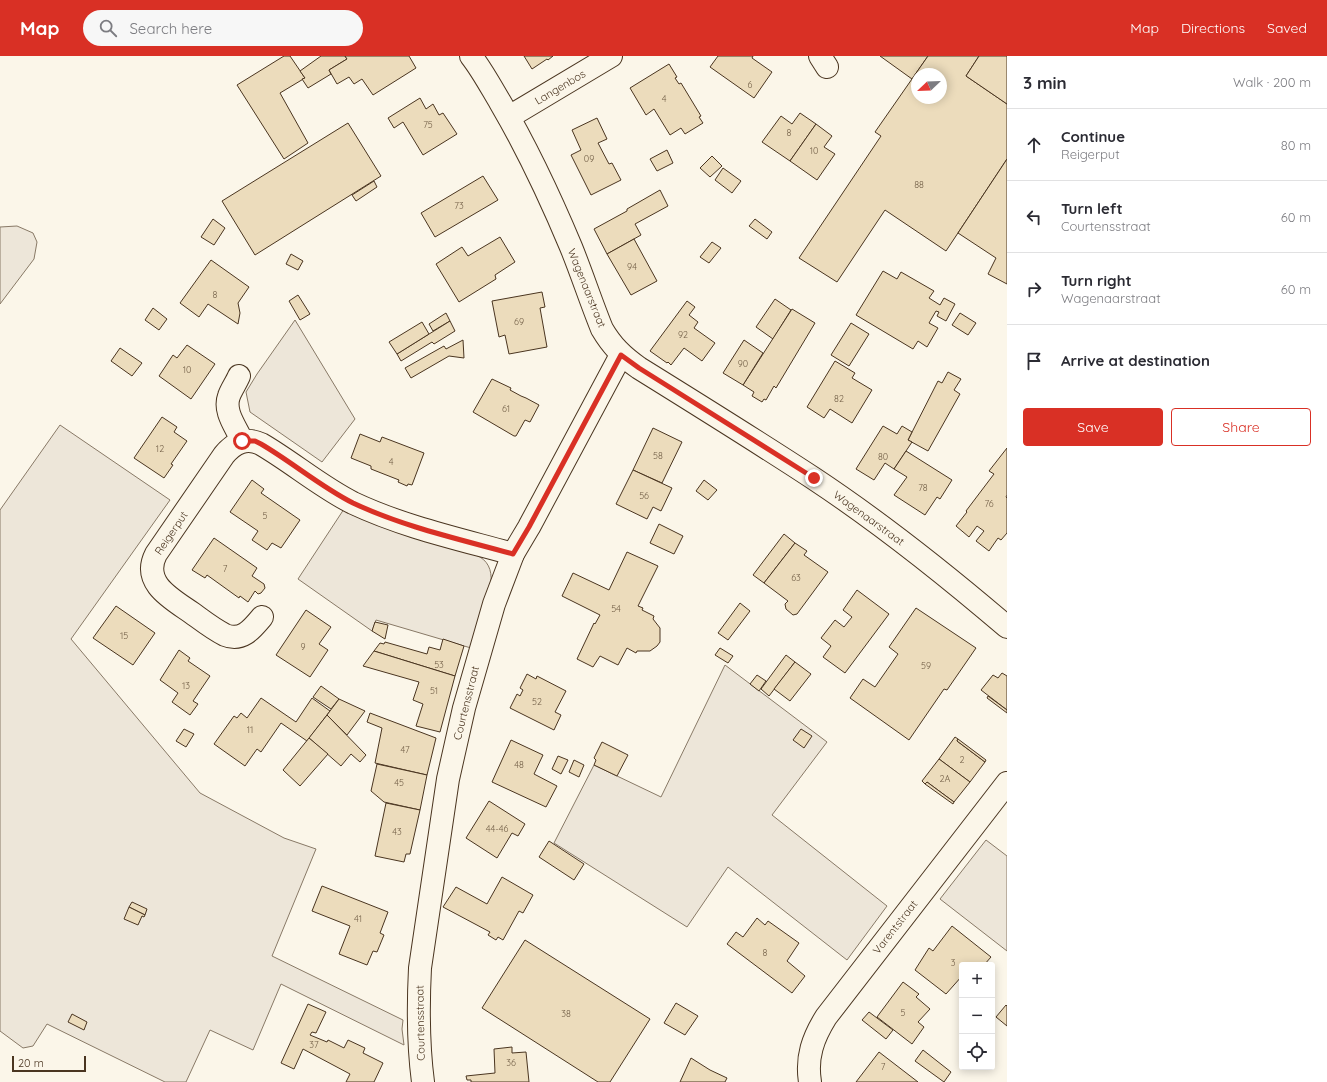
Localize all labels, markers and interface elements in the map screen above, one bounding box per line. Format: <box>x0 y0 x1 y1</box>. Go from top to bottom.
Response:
search box <box>83 10 363 46</box>
text: Map <box>20 16 59 40</box>
icon: search <box>97 17 119 39</box>
text: Search here <box>129 19 212 38</box>
text: Map <box>1130 19 1159 37</box>
text: Directions <box>1181 19 1245 37</box>
text: Saved <box>1267 19 1307 37</box>
street label: Langenbos <box>532 66 588 108</box>
north arrow <box>911 68 947 104</box>
text: 3 min <box>1023 72 1067 93</box>
text: Walk · 200 m <box>1233 74 1311 90</box>
house number: 6 <box>748 79 753 90</box>
house number: 4 <box>662 93 667 104</box>
house number: 75 <box>423 119 433 130</box>
house number: 8 <box>787 127 792 138</box>
text: Continue <box>1061 127 1125 146</box>
icon: ahead <box>1023 134 1045 156</box>
text: 80 m <box>1281 137 1311 153</box>
house number: 10 <box>810 145 818 156</box>
text: Reigerput <box>1061 146 1120 162</box>
house number: 09 <box>584 153 594 164</box>
house number: 88 <box>914 179 924 190</box>
text: Turn left <box>1061 199 1123 218</box>
house number: 73 <box>454 200 464 211</box>
icon: left <box>1023 206 1045 228</box>
text: 60 m <box>1281 209 1311 225</box>
text: Courtensstraat <box>1061 218 1151 234</box>
street label: Wagenaarstraat <box>565 246 609 330</box>
house number: 94 <box>627 261 637 272</box>
text: Turn right <box>1061 271 1132 290</box>
icon: right <box>1023 278 1045 300</box>
text: 60 m <box>1281 281 1311 297</box>
house number: 8 <box>213 289 218 300</box>
text: Wagenaarstraat <box>1061 290 1161 306</box>
house number: 69 <box>514 316 524 327</box>
house number: 92 <box>678 329 688 340</box>
icon: arrive <box>1023 350 1045 372</box>
text: Arrive at destination <box>1061 351 1210 370</box>
house number: 90 <box>738 358 748 369</box>
house number: 10 <box>183 364 191 375</box>
house number: 82 <box>834 393 844 404</box>
house number: 61 <box>502 403 510 414</box>
button: Save <box>1023 408 1163 446</box>
button: Share <box>1171 408 1311 446</box>
route start <box>233 432 251 450</box>
house number: 12 <box>156 443 164 454</box>
house number: 58 <box>653 450 663 461</box>
house number: 80 <box>878 451 888 462</box>
house number: 4 <box>389 456 394 467</box>
route end <box>805 469 823 487</box>
house number: 78 <box>918 482 928 493</box>
street label: Wagenaarstraat <box>831 488 907 549</box>
house number: 56 <box>639 490 649 501</box>
house number: 76 <box>984 498 994 509</box>
street label: Reigerput <box>151 508 191 557</box>
house number: 5 <box>263 510 268 521</box>
house number: 7 <box>223 563 228 574</box>
house number: 63 <box>791 572 801 583</box>
house number: 54 <box>611 603 621 614</box>
house number: 15 <box>120 630 128 641</box>
house number: 9 <box>300 641 306 652</box>
house number: 53 <box>434 659 444 670</box>
house number: 59 <box>921 660 931 671</box>
street label: Courtensstraat <box>450 664 482 742</box>
house number: 13 <box>182 680 190 691</box>
house number: 51 <box>430 685 438 696</box>
house number: 52 <box>532 696 542 707</box>
house number: 11 <box>247 724 253 735</box>
house number: 47 <box>400 744 410 755</box>
house number: 2 <box>960 754 965 765</box>
house number: 48 <box>514 759 524 770</box>
house number: 2A <box>940 773 951 784</box>
house number: 45 <box>394 777 404 788</box>
house number: 44-46 <box>486 823 508 834</box>
house number: 43 <box>392 826 402 837</box>
street label: Varentstraat <box>870 897 921 957</box>
house number: 41 <box>354 913 362 924</box>
house number: 8 <box>763 947 768 958</box>
house number: 3 <box>951 957 956 968</box>
map controls <box>959 962 995 1070</box>
button: + <box>959 962 995 998</box>
street label: Courtensstraat <box>412 985 428 1061</box>
button: − <box>959 998 995 1034</box>
house number: 5 <box>901 1007 906 1018</box>
house number: 38 <box>561 1008 571 1019</box>
button: locate <box>959 1034 995 1070</box>
house number: 37 <box>309 1039 319 1050</box>
scale bar <box>12 1054 86 1073</box>
text: 20 m <box>18 1056 44 1070</box>
house number: 36 <box>506 1057 516 1068</box>
house number: 7 <box>881 1061 886 1072</box>

